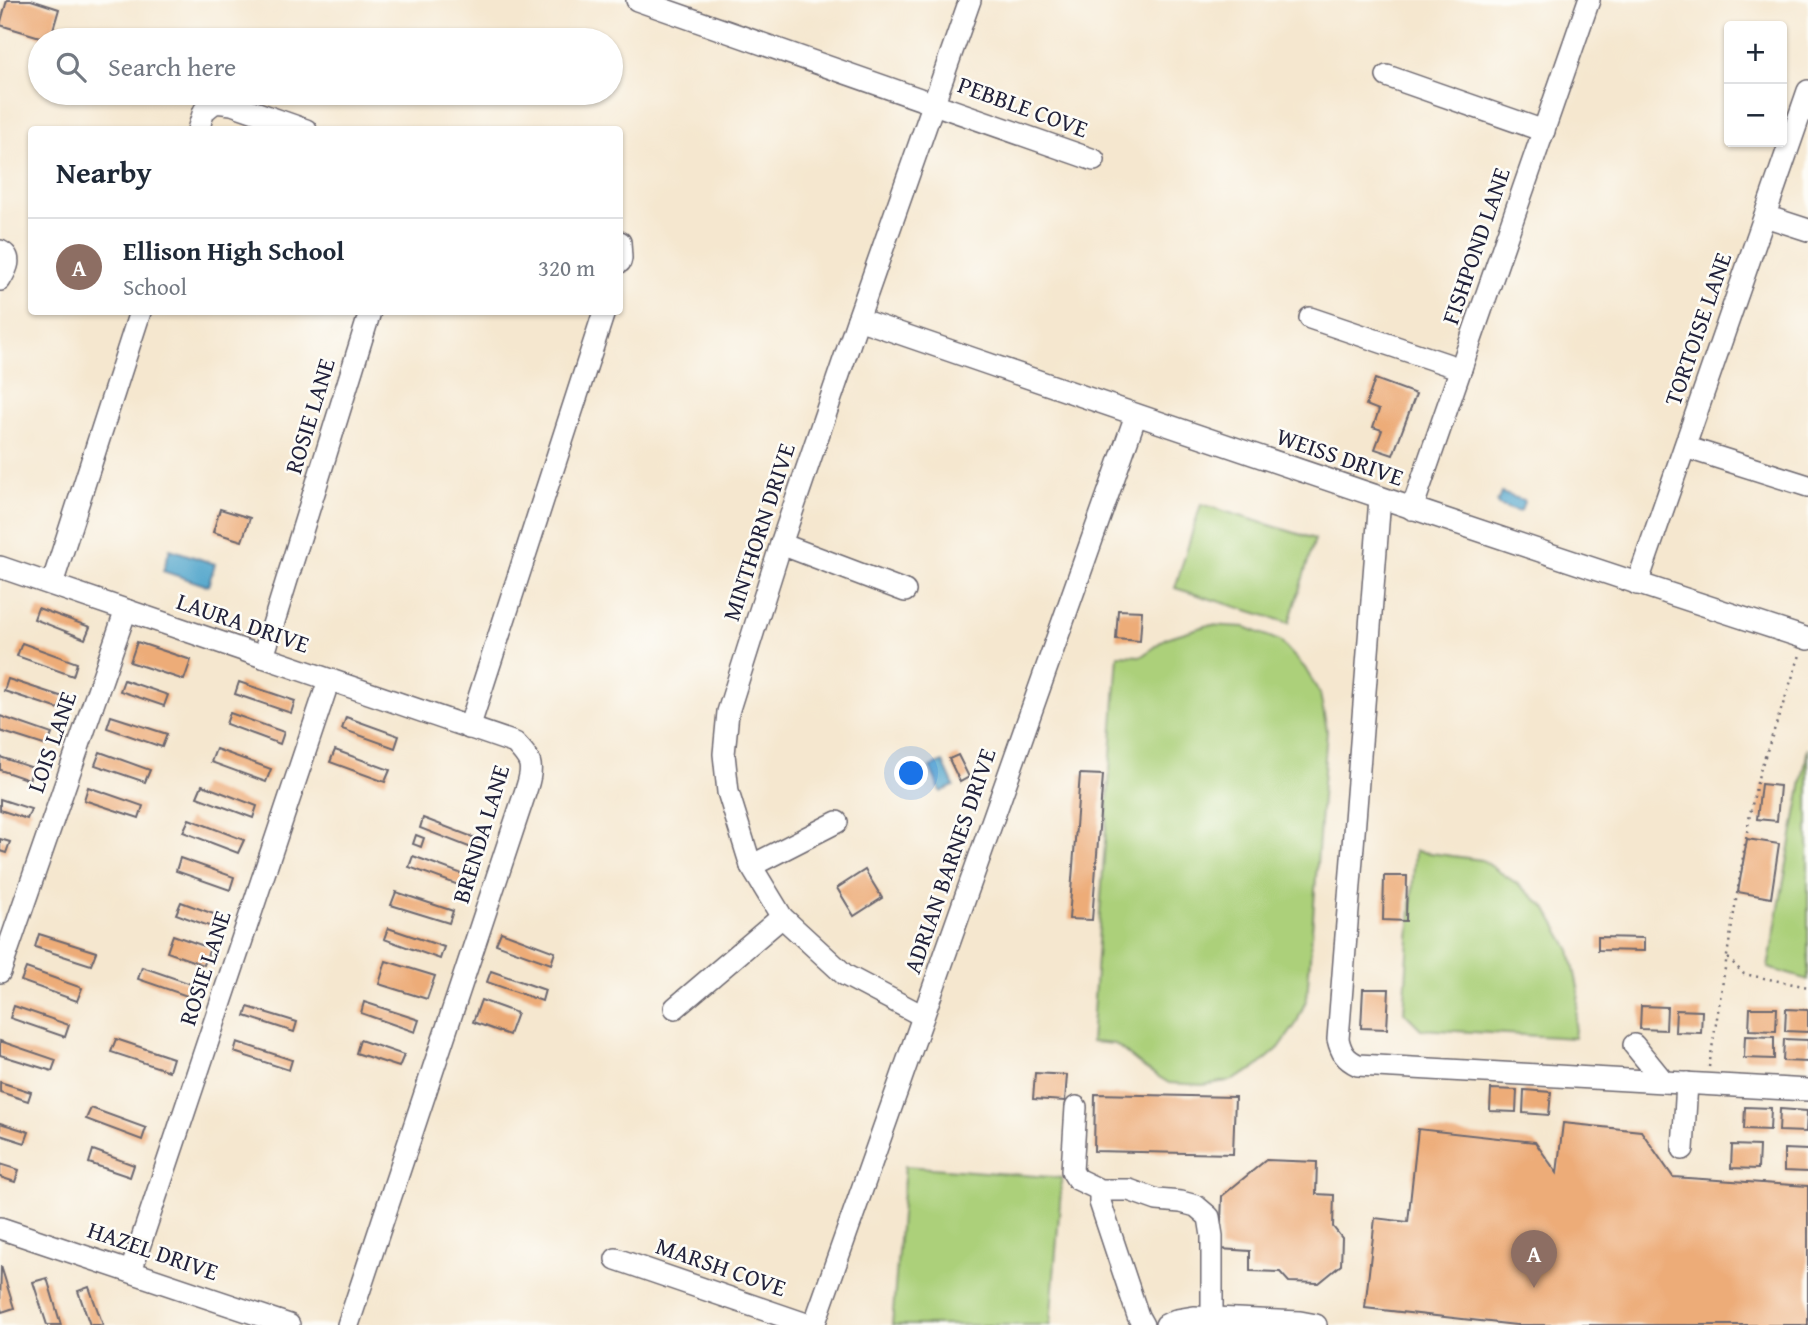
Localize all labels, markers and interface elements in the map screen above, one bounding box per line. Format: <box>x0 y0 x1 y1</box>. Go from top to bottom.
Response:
map controls <box>1724 21 1787 147</box>
button: + <box>1724 21 1787 84</box>
search box <box>28 28 623 105</box>
text: Search here <box>108 47 236 86</box>
icon: search <box>52 48 90 86</box>
street label: PEBBLE COVE <box>953 67 1093 146</box>
button: − <box>1724 84 1787 147</box>
text: Nearby <box>56 150 152 194</box>
street label: FISHPOND LANE <box>1432 163 1519 329</box>
text: Ellison High School <box>123 231 344 270</box>
street label: TORTOISE LANE <box>1655 247 1740 410</box>
text: A <box>72 251 86 284</box>
text: 320 m <box>538 251 595 284</box>
text: School <box>123 270 187 303</box>
street label: ROSIE LANE <box>275 354 344 478</box>
street label: WEISS DRIVE <box>1272 418 1408 495</box>
street label: MINTHORN DRIVE <box>713 438 804 625</box>
street label: LAURA DRIVE <box>172 583 314 662</box>
street label: LOIS LANE <box>18 687 85 797</box>
street label: ADRIAN BARNES DRIVE <box>895 743 1005 978</box>
your location <box>894 756 928 790</box>
street label: BRENDA LANE <box>443 760 518 907</box>
street label: ROSIE LANE <box>169 906 240 1030</box>
street label: HAZEL DRIVE <box>83 1212 223 1289</box>
street label: MARSH COVE <box>651 1228 791 1305</box>
pin: A <box>1511 1230 1557 1288</box>

